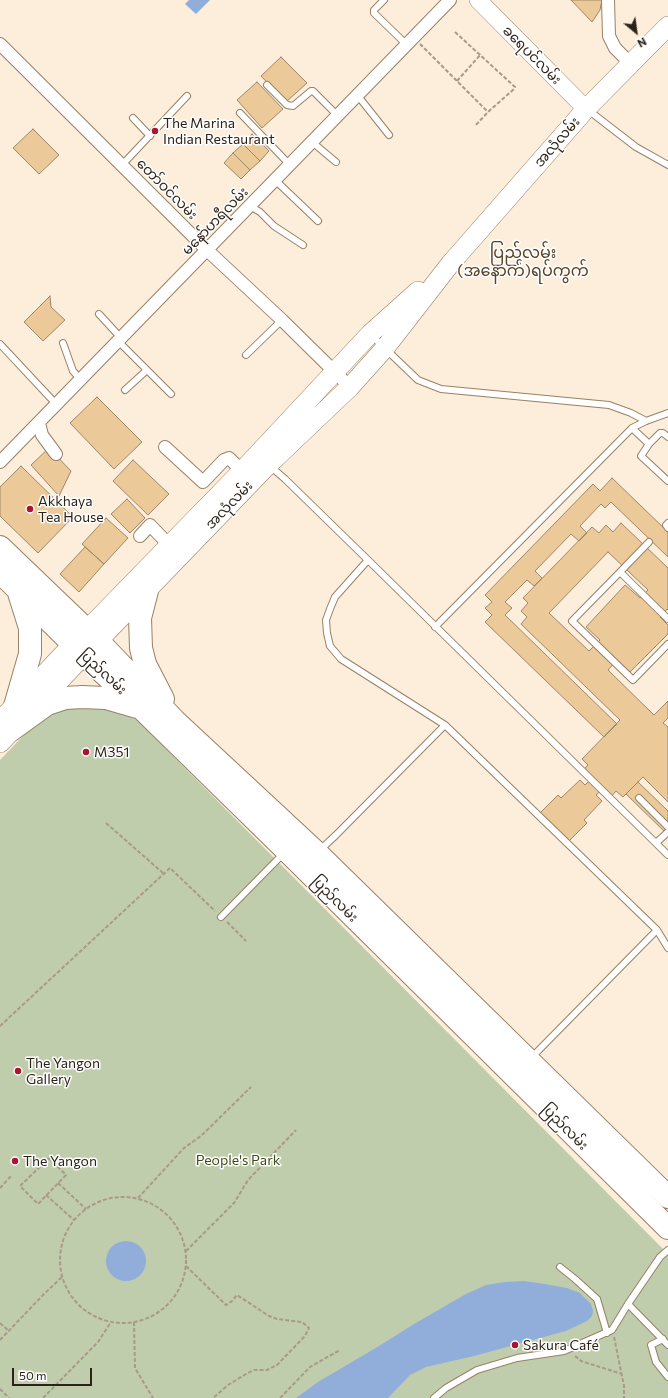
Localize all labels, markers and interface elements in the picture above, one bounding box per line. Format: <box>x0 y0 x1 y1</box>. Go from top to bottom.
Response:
north arrow <box>616 12 656 52</box>
street label: ခရေပင်လမ်း <box>499 22 565 88</box>
text: N <box>635 35 649 51</box>
street label: အလုံလမ်း <box>531 114 583 170</box>
place label: The Marina Indian Restaurant <box>163 115 275 148</box>
marker: The Marina Indian Restaurant <box>150 126 160 136</box>
street label: တော်ဝင်လမ်း <box>133 155 201 223</box>
street label: မနော်ဟရီလမ်း <box>178 184 252 258</box>
district label: ပြည်လမ်း (အနောက်)ရပ်ကွက် <box>457 243 589 281</box>
street label: အလုံလမ်း <box>202 477 256 533</box>
place label: Akkhaya Tea House <box>38 493 104 526</box>
marker: Akkhaya Tea House <box>25 504 35 514</box>
street label: ပြည်လမ်း <box>76 646 130 698</box>
place label: M351 <box>94 744 129 760</box>
marker: M351 <box>81 747 91 757</box>
street label: ပြည်လမ်း <box>308 872 362 926</box>
place label: The Yangon Gallery <box>26 1055 100 1088</box>
marker: The Yangon Gallery <box>13 1066 23 1076</box>
street label: ပြည်လမ်း <box>538 1100 592 1154</box>
park label: People's Park <box>196 1152 280 1168</box>
place label: The Yangon <box>23 1153 97 1169</box>
marker: The Yangon <box>10 1156 20 1166</box>
place label: Sakura Café <box>523 1337 599 1353</box>
marker: Sakura Café <box>510 1340 520 1350</box>
scale bar <box>14 1360 94 1386</box>
text: 50 m <box>19 1368 47 1382</box>

